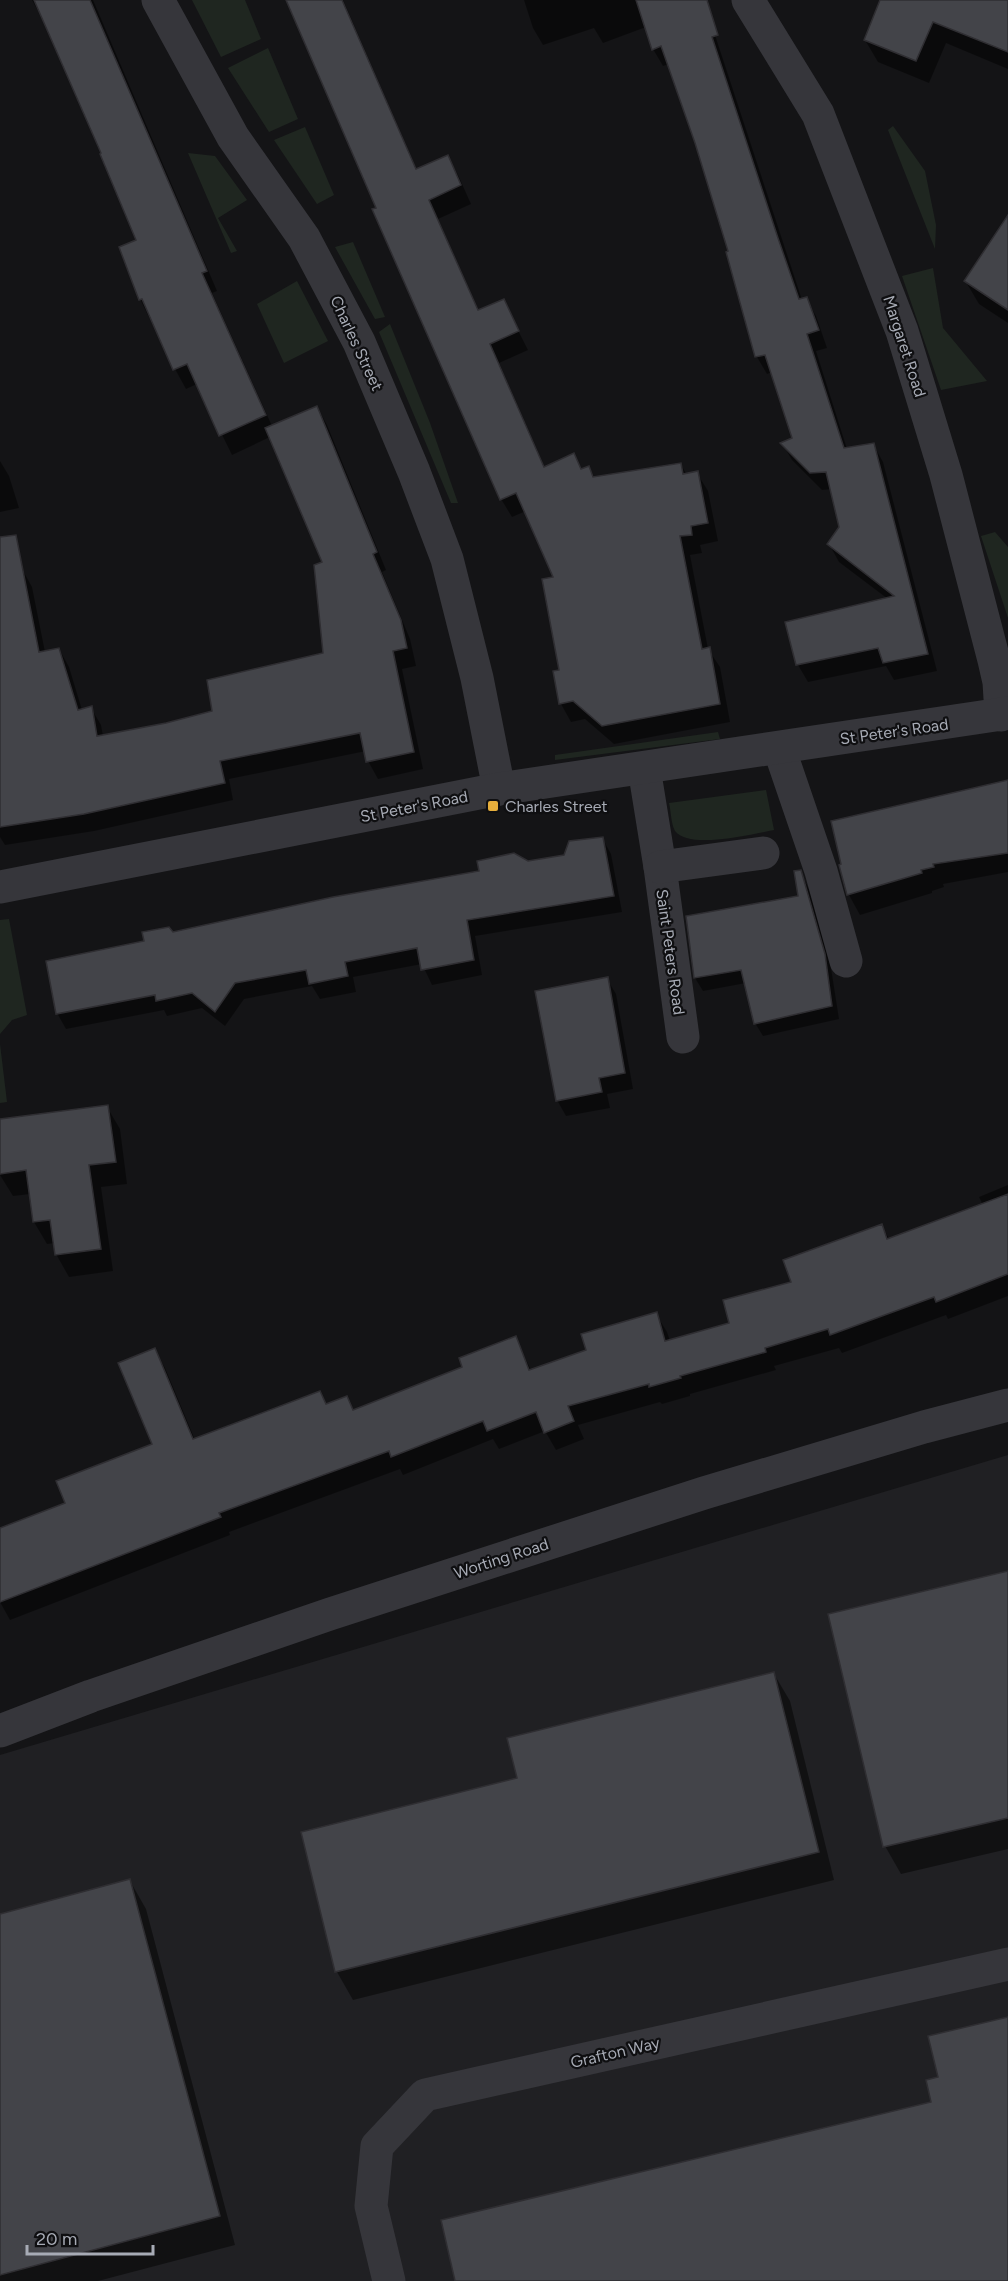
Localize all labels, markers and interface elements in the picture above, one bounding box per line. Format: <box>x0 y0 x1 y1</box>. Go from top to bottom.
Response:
street label: Charles Street <box>326 293 387 394</box>
street label: Margaret Road <box>879 293 930 399</box>
street label: St Peter's Road <box>839 714 949 749</box>
street label: St Peter's Road <box>359 787 470 826</box>
place label: Charles Street <box>505 797 608 816</box>
marker: Charles Street <box>486 799 500 813</box>
street label: Saint Peters Road <box>652 888 689 1016</box>
street label: Worting Road <box>451 1534 551 1583</box>
street label: Grafton Way <box>569 2033 662 2072</box>
scale bar <box>27 2218 153 2256</box>
text: 20 m <box>36 2228 77 2250</box>

